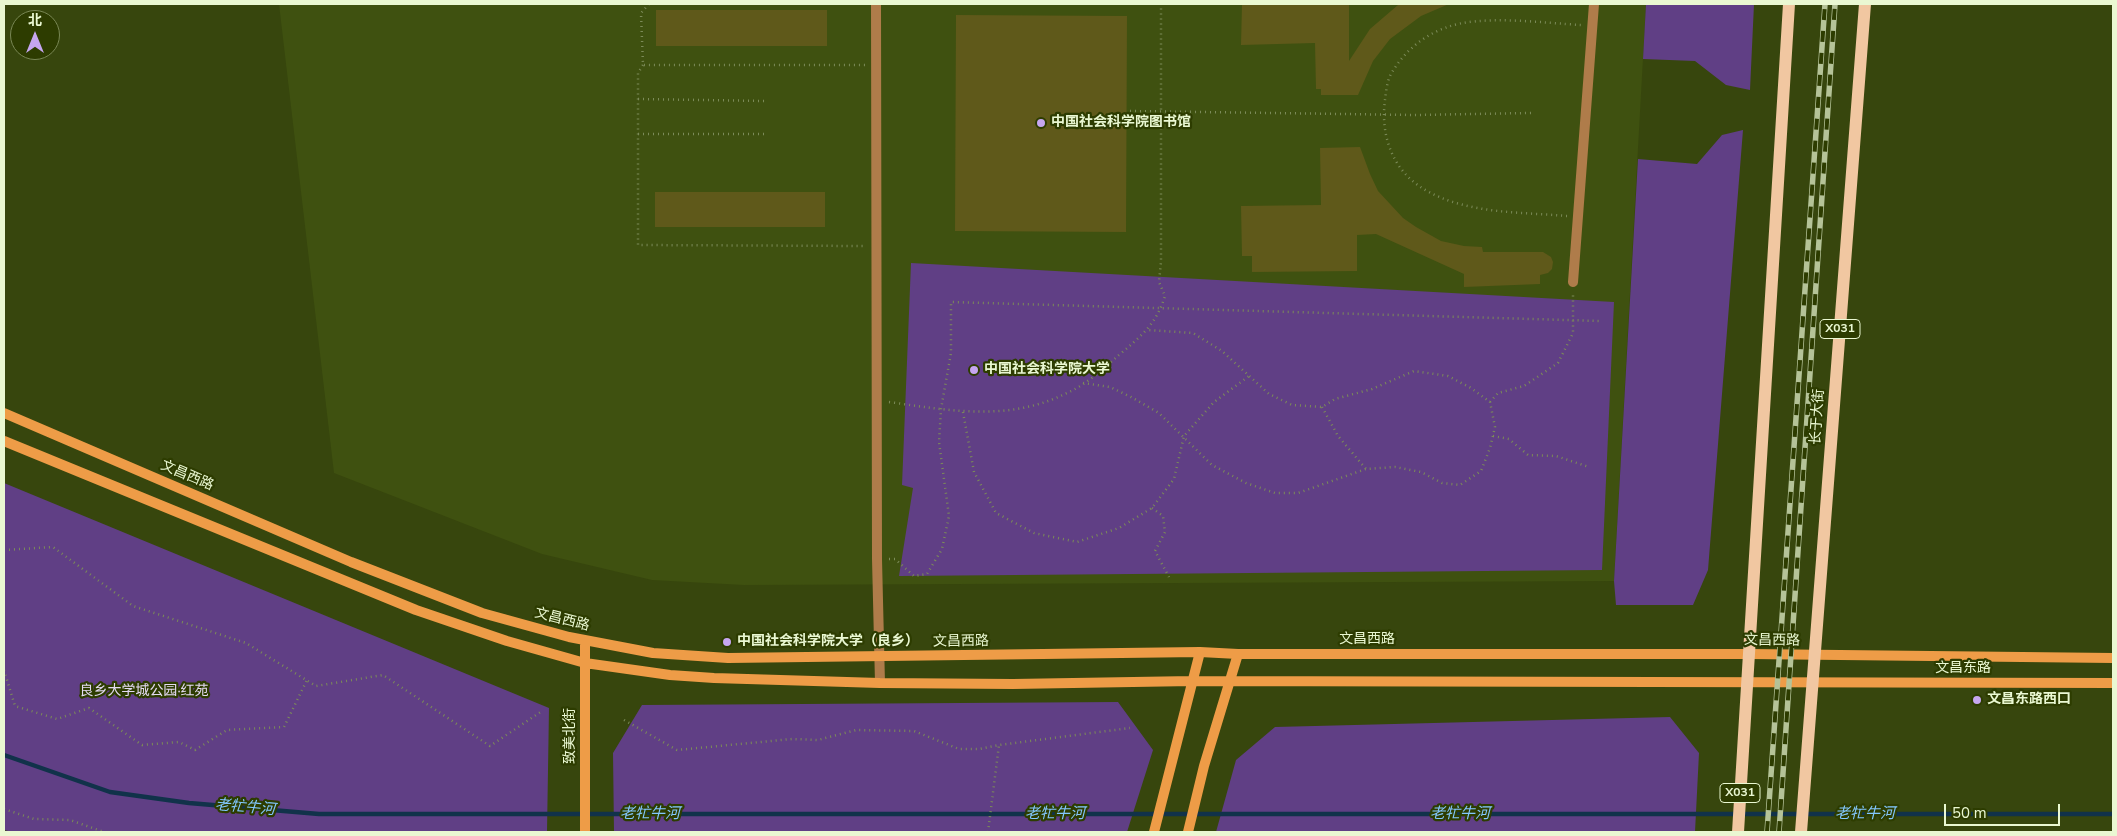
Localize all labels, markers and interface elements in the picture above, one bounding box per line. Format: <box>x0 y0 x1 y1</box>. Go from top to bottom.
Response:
north arrow <box>10 10 60 60</box>
text: 北 <box>28 11 42 30</box>
place label: 中国社会科学院图书馆 <box>1051 115 1191 131</box>
marker: 中国社会科学院图书馆 <box>1035 117 1047 129</box>
road number: X031 <box>1820 320 1860 338</box>
place label: 中国社会科学院大学 <box>984 362 1110 378</box>
marker: 中国社会科学院大学 <box>968 364 980 376</box>
street label: 长于大街 <box>1808 388 1828 446</box>
street label: 文昌西路 <box>158 457 216 495</box>
street label: 文昌西路 <box>533 605 591 635</box>
street label: 文昌西路 <box>1339 632 1395 648</box>
street label: 文昌西路 <box>1744 632 1800 650</box>
street label: 文昌西路 <box>933 633 989 651</box>
place label: 中国社会科学院大学（良乡） <box>737 634 919 650</box>
marker: 中国社会科学院大学（良乡） <box>721 636 733 648</box>
street label: 文昌东路 <box>1935 661 1991 677</box>
park label: 良乡大学城公园·红苑 <box>79 684 209 700</box>
place label: 文昌东路西口 <box>1987 692 2071 708</box>
marker: 文昌东路西口 <box>1971 694 1983 706</box>
street label: 致美北街 <box>563 708 579 764</box>
road number: X031 <box>1720 784 1760 802</box>
scale bar <box>1947 794 2063 826</box>
water label: 老牤牛河 <box>214 796 276 820</box>
text: 50 m <box>1952 803 1987 823</box>
water label: 老牤牛河 <box>620 805 680 823</box>
water label: 老牤牛河 <box>1025 805 1085 823</box>
water label: 老牤牛河 <box>1430 805 1490 823</box>
water label: 老牤牛河 <box>1835 805 1895 823</box>

